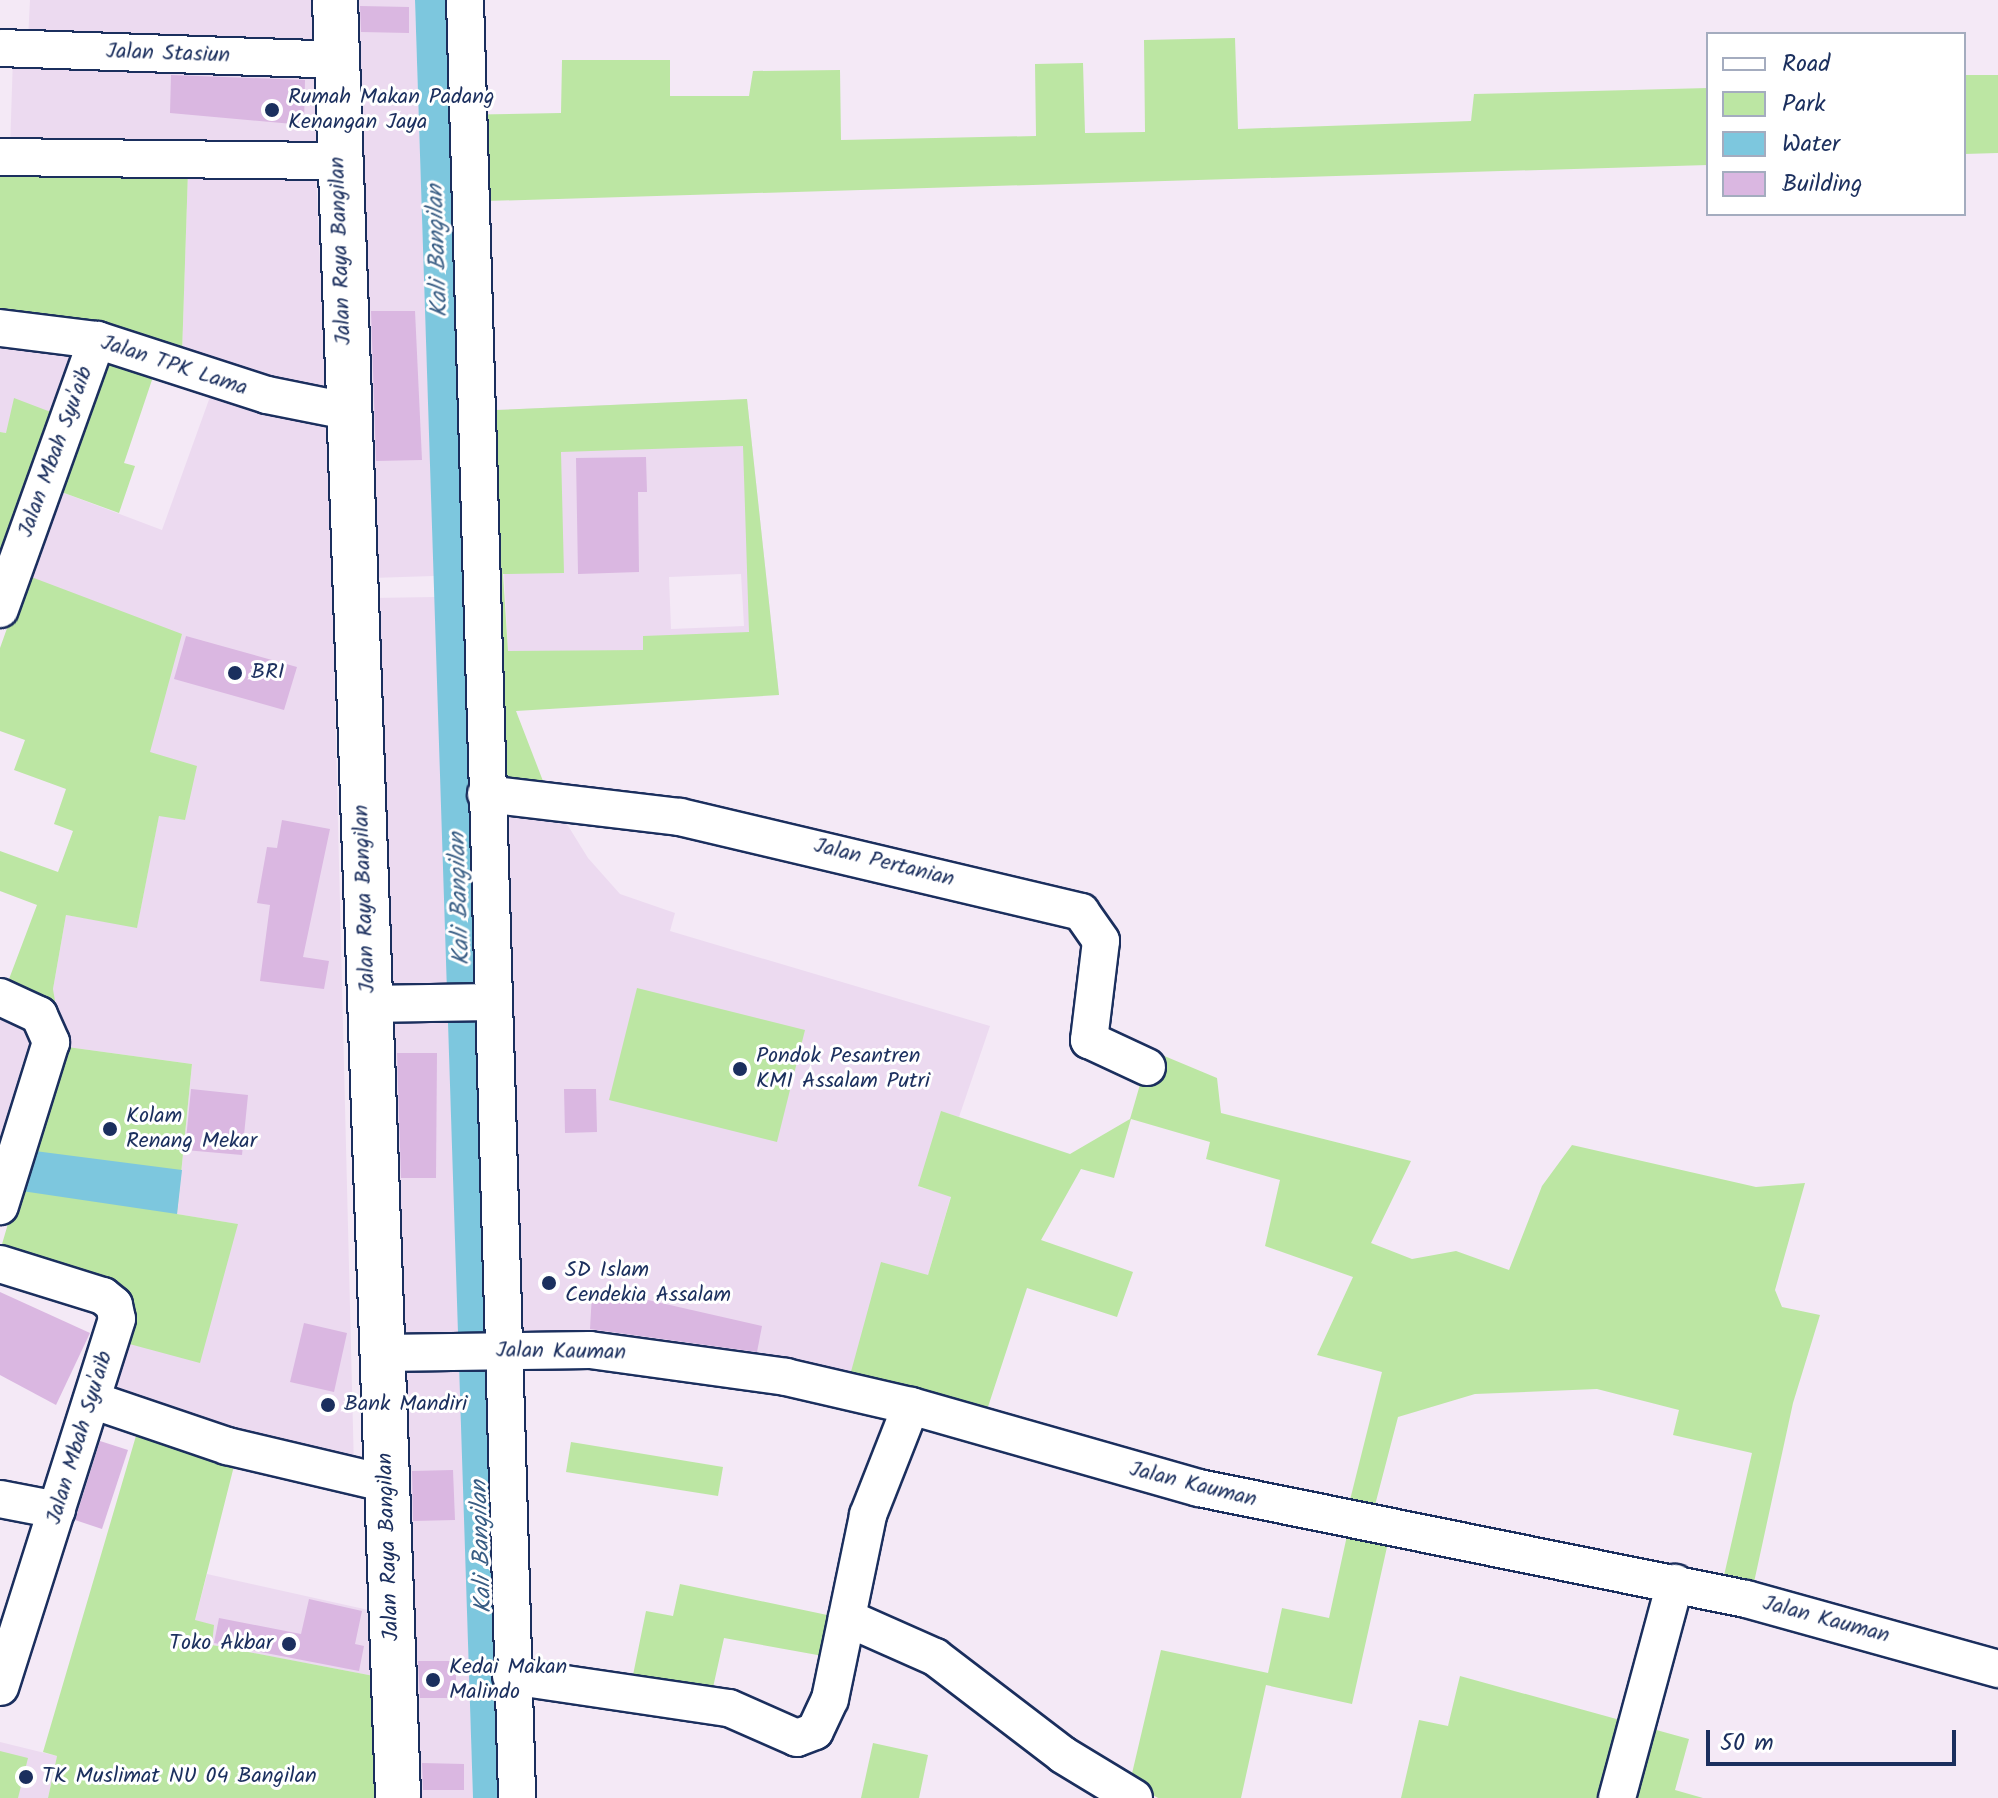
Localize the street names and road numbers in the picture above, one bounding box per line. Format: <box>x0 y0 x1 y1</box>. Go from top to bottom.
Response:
street label: Jalan Stasiun <box>105 39 231 69</box>
street label: Jalan Raya Bangilan <box>325 156 357 346</box>
street label: Jalan TPK Lama <box>97 330 251 402</box>
street label: Jalan Mbah Syu'aib <box>13 363 99 541</box>
street label: Jalan Raya Bangilan <box>349 804 381 994</box>
street label: Jalan Pertanian <box>811 833 957 893</box>
street label: Jalan Kauman <box>496 1338 626 1366</box>
street label: Jalan Mbah Syu'aib <box>41 1348 119 1528</box>
street label: Jalan Raya Bangilan <box>373 1452 405 1642</box>
street label: Jalan Kauman <box>1127 1456 1259 1514</box>
street label: Jalan Kauman <box>1760 1590 1892 1650</box>

